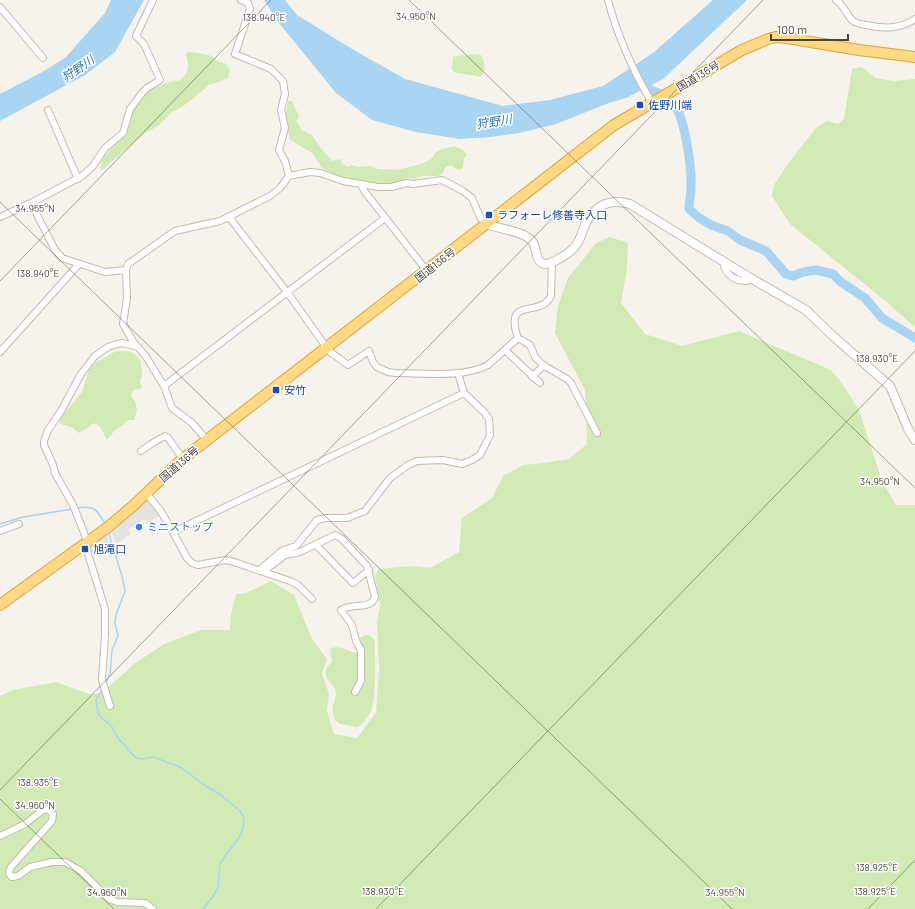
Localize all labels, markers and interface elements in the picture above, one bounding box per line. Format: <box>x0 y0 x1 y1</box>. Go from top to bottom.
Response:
text: 34.950°N <box>396 10 436 22</box>
text: 138.940°E <box>243 11 285 23</box>
scale bar <box>771 16 848 42</box>
text: 100 m <box>777 22 807 36</box>
water label: 狩野川 <box>59 51 98 84</box>
street label: 国道136号 <box>674 58 722 94</box>
place label: 佐野川端 <box>648 98 692 111</box>
marker: 佐野川端 <box>635 100 645 110</box>
water label: 狩野川 <box>475 111 515 131</box>
text: 34.955°N <box>15 202 55 214</box>
place label: ラフォーレ修善寺入口 <box>497 208 607 221</box>
marker: ラフォーレ修善寺入口 <box>484 210 494 220</box>
street label: 国道136号 <box>412 245 458 285</box>
text: 138.940°E <box>17 267 59 279</box>
text: 138.930°E <box>856 352 898 364</box>
place label: 安竹 <box>284 383 306 396</box>
marker: 安竹 <box>271 385 281 395</box>
street label: 国道136号 <box>156 443 201 484</box>
text: 34.950°N <box>860 475 900 487</box>
place label: ミニストップ <box>147 520 213 533</box>
marker: ミニストップ <box>134 522 144 532</box>
place label: 旭滝口 <box>93 542 126 555</box>
marker: 旭滝口 <box>80 544 90 554</box>
text: 138.935°E <box>17 776 59 788</box>
text: 34.960°N <box>15 799 55 811</box>
text: 138.925°E <box>856 861 898 873</box>
text: 138.930°E <box>362 885 404 897</box>
text: 138.925°E <box>854 885 896 897</box>
text: 34.960°N <box>87 886 127 898</box>
text: 34.955°N <box>705 886 745 898</box>

